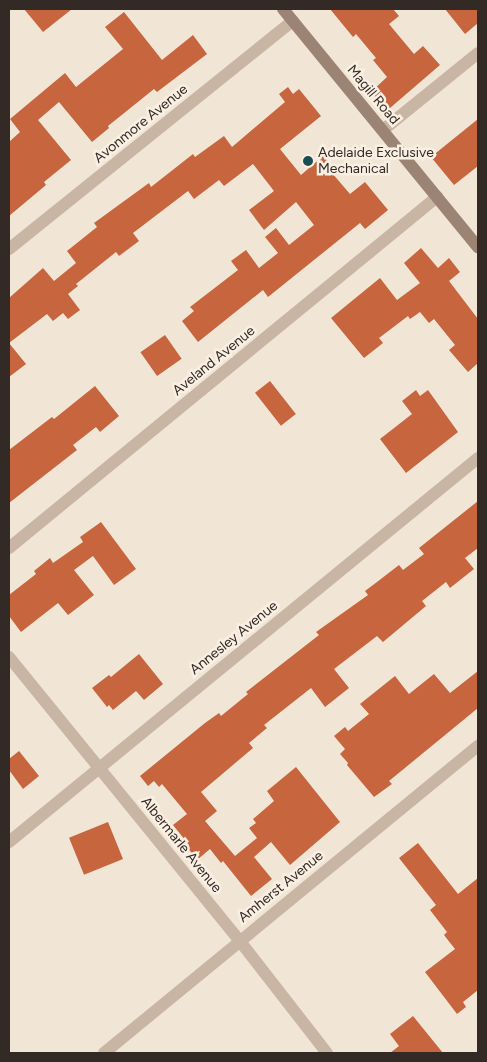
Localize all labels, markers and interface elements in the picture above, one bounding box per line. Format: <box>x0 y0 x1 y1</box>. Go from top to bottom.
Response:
street label: Magill Road <box>343 62 403 128</box>
street label: Avonmore Avenue <box>91 81 191 167</box>
place label: Adelaide Exclusive Mechanical <box>318 145 434 178</box>
marker: Adelaide Exclusive Mechanical <box>302 155 314 167</box>
street label: Aveland Avenue <box>169 323 259 399</box>
street label: Annesley Avenue <box>187 597 281 679</box>
street label: Albermarle Avenue <box>137 794 225 896</box>
street label: Amherst Avenue <box>235 848 327 926</box>

